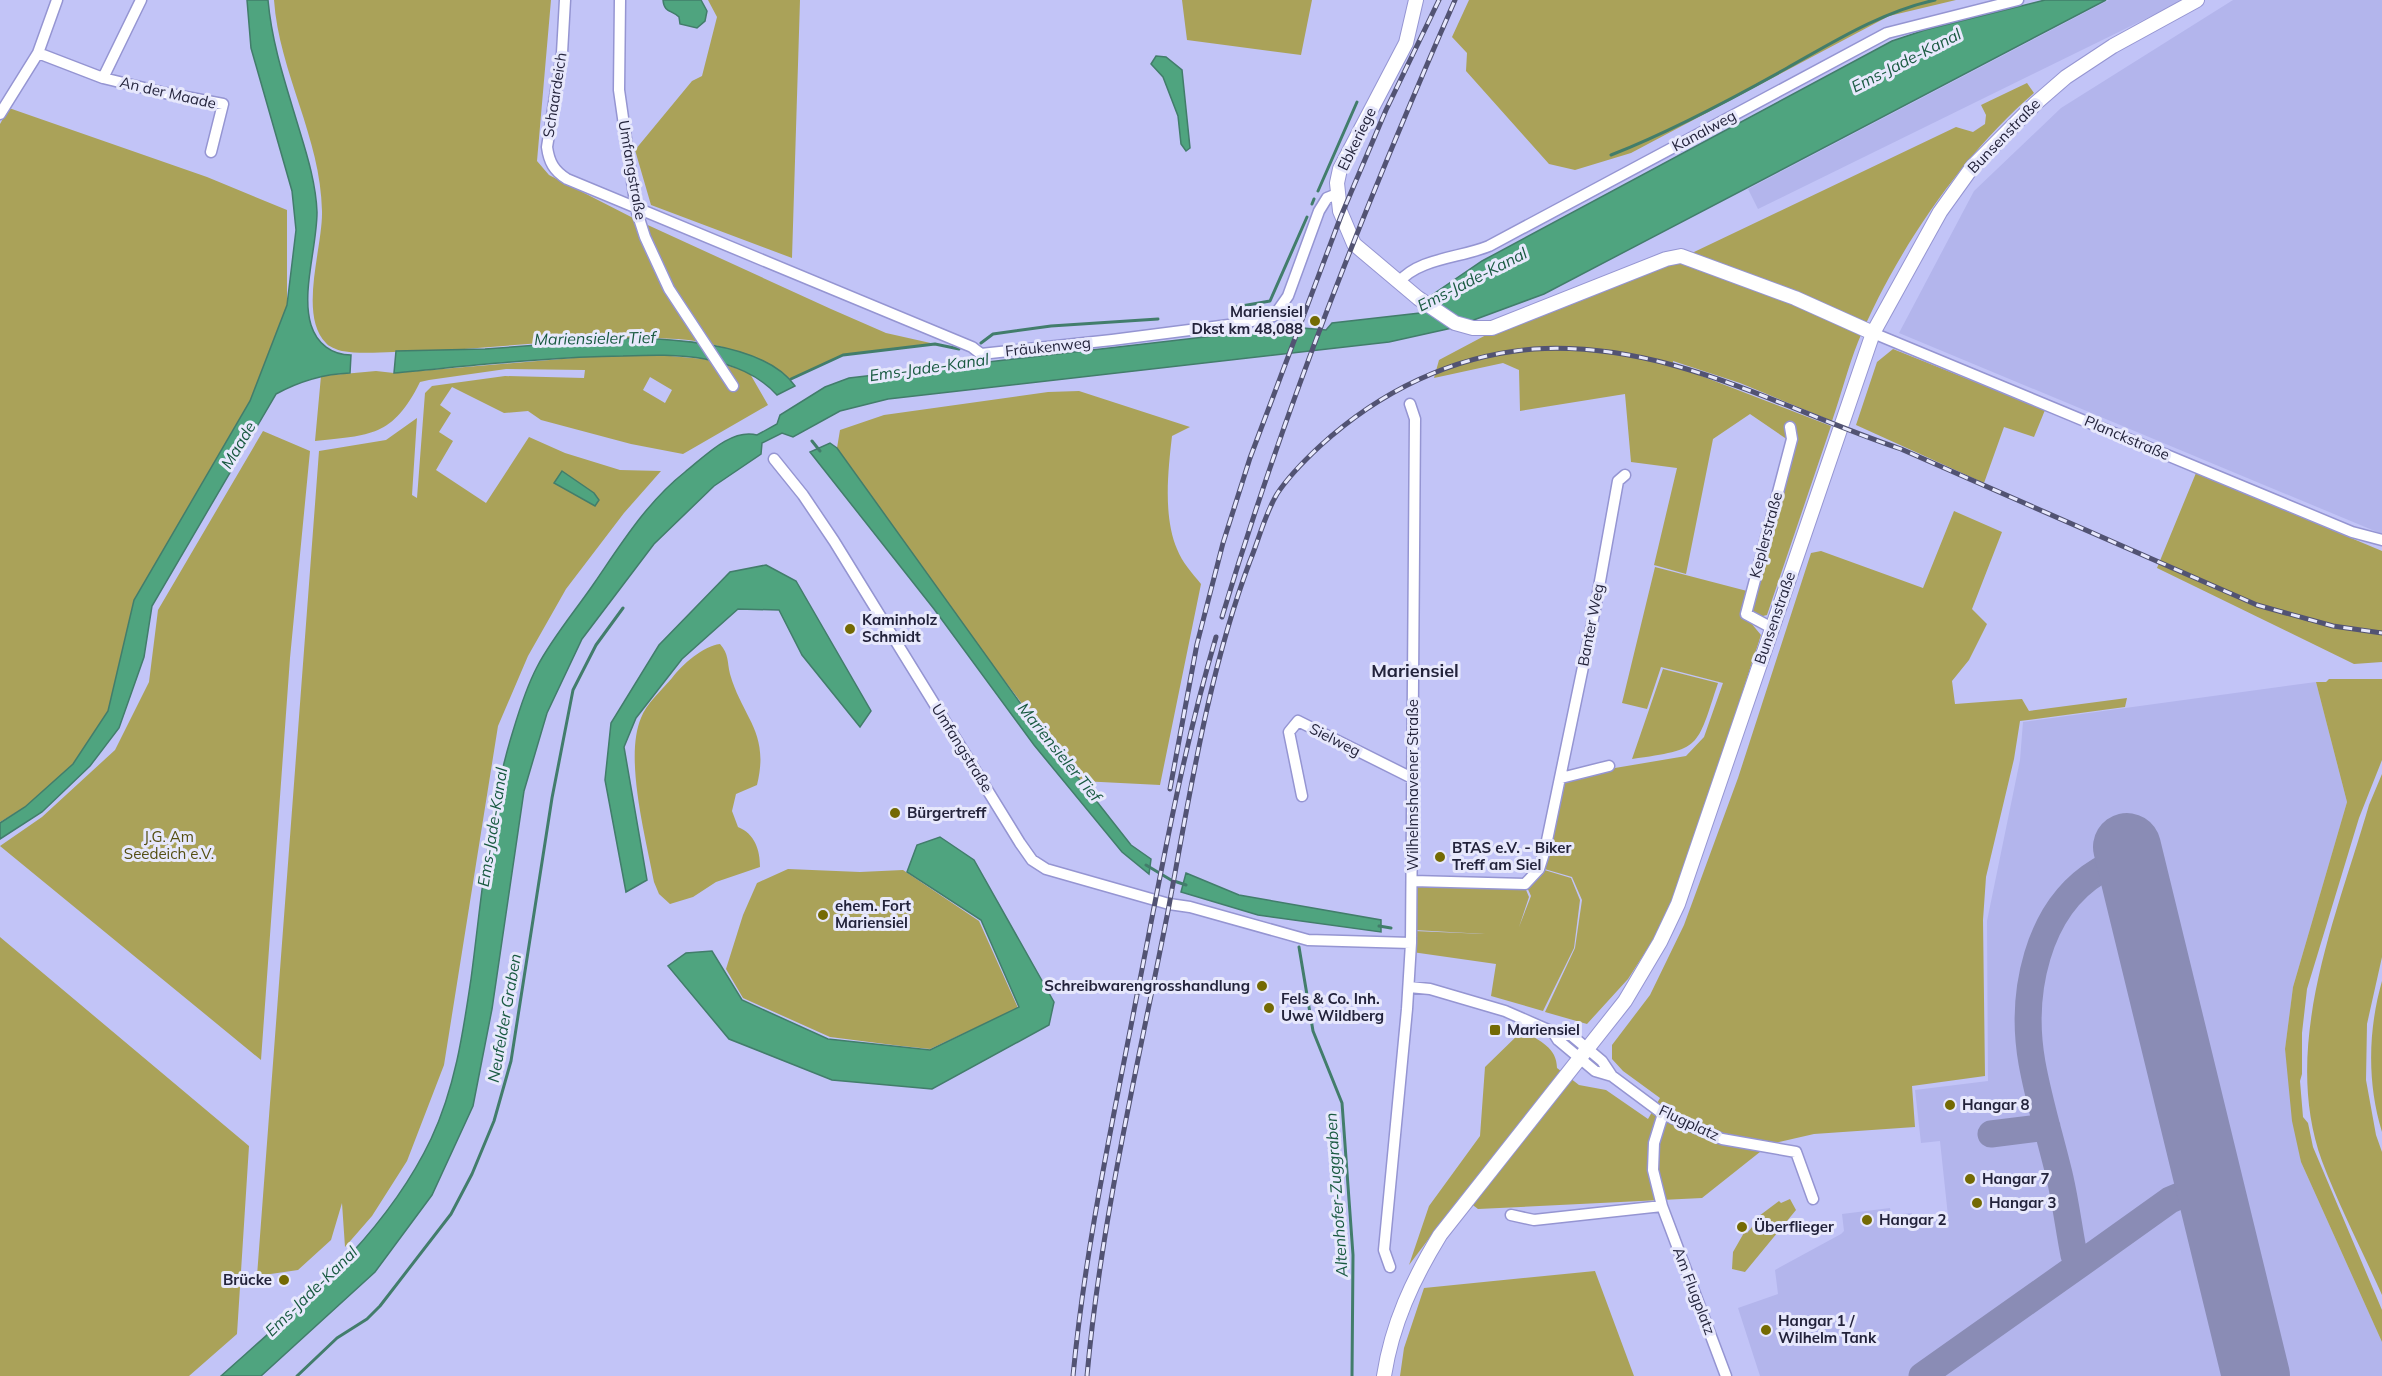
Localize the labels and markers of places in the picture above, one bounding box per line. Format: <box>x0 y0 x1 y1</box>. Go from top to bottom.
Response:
place label: Mariensiel Dkst km 48,088 <box>1192 302 1303 338</box>
marker: Mariensiel Dkst km 48,088 <box>1308 314 1322 328</box>
place label: Kaminholz Schmidt <box>862 610 938 646</box>
marker: Kaminholz Schmidt <box>843 622 857 636</box>
place label: Bürgertreff <box>907 803 987 822</box>
marker: Bürgertreff <box>888 806 902 820</box>
place label: BTAS e.V. - Biker Treff am Siel <box>1452 838 1571 874</box>
marker: BTAS e.V. - Biker Treff am Siel <box>1433 850 1447 864</box>
place label: ehem. Fort Mariensiel <box>835 896 911 932</box>
marker: ehem. Fort Mariensiel <box>816 908 830 922</box>
place label: Schreibwarengrosshandlung <box>1044 976 1250 995</box>
marker: Schreibwarengrosshandlung <box>1255 979 1269 993</box>
place label: Fels & Co. Inh. Uwe Wildberg <box>1281 989 1384 1025</box>
marker: Fels & Co. Inh. Uwe Wildberg <box>1262 1001 1276 1015</box>
place label: Mariensiel <box>1507 1020 1580 1039</box>
marker: Mariensiel <box>1488 1023 1502 1037</box>
place label: Hangar 8 <box>1962 1095 2030 1114</box>
marker: Hangar 8 <box>1943 1098 1957 1112</box>
place label: Hangar 7 <box>1982 1169 2050 1188</box>
marker: Hangar 7 <box>1963 1172 1977 1186</box>
place label: Hangar 3 <box>1989 1193 2057 1212</box>
marker: Hangar 3 <box>1970 1196 1984 1210</box>
place label: Hangar 2 <box>1879 1210 1947 1229</box>
marker: Hangar 2 <box>1860 1213 1874 1227</box>
place label: Überflieger <box>1754 1217 1834 1236</box>
marker: Überflieger <box>1735 1220 1749 1234</box>
place label: Brücke <box>223 1270 272 1289</box>
marker: Brücke <box>277 1273 291 1287</box>
place label: Hangar 1 / Wilhelm Tank <box>1778 1311 1877 1347</box>
marker: Hangar 1 / Wilhelm Tank <box>1759 1323 1773 1337</box>

